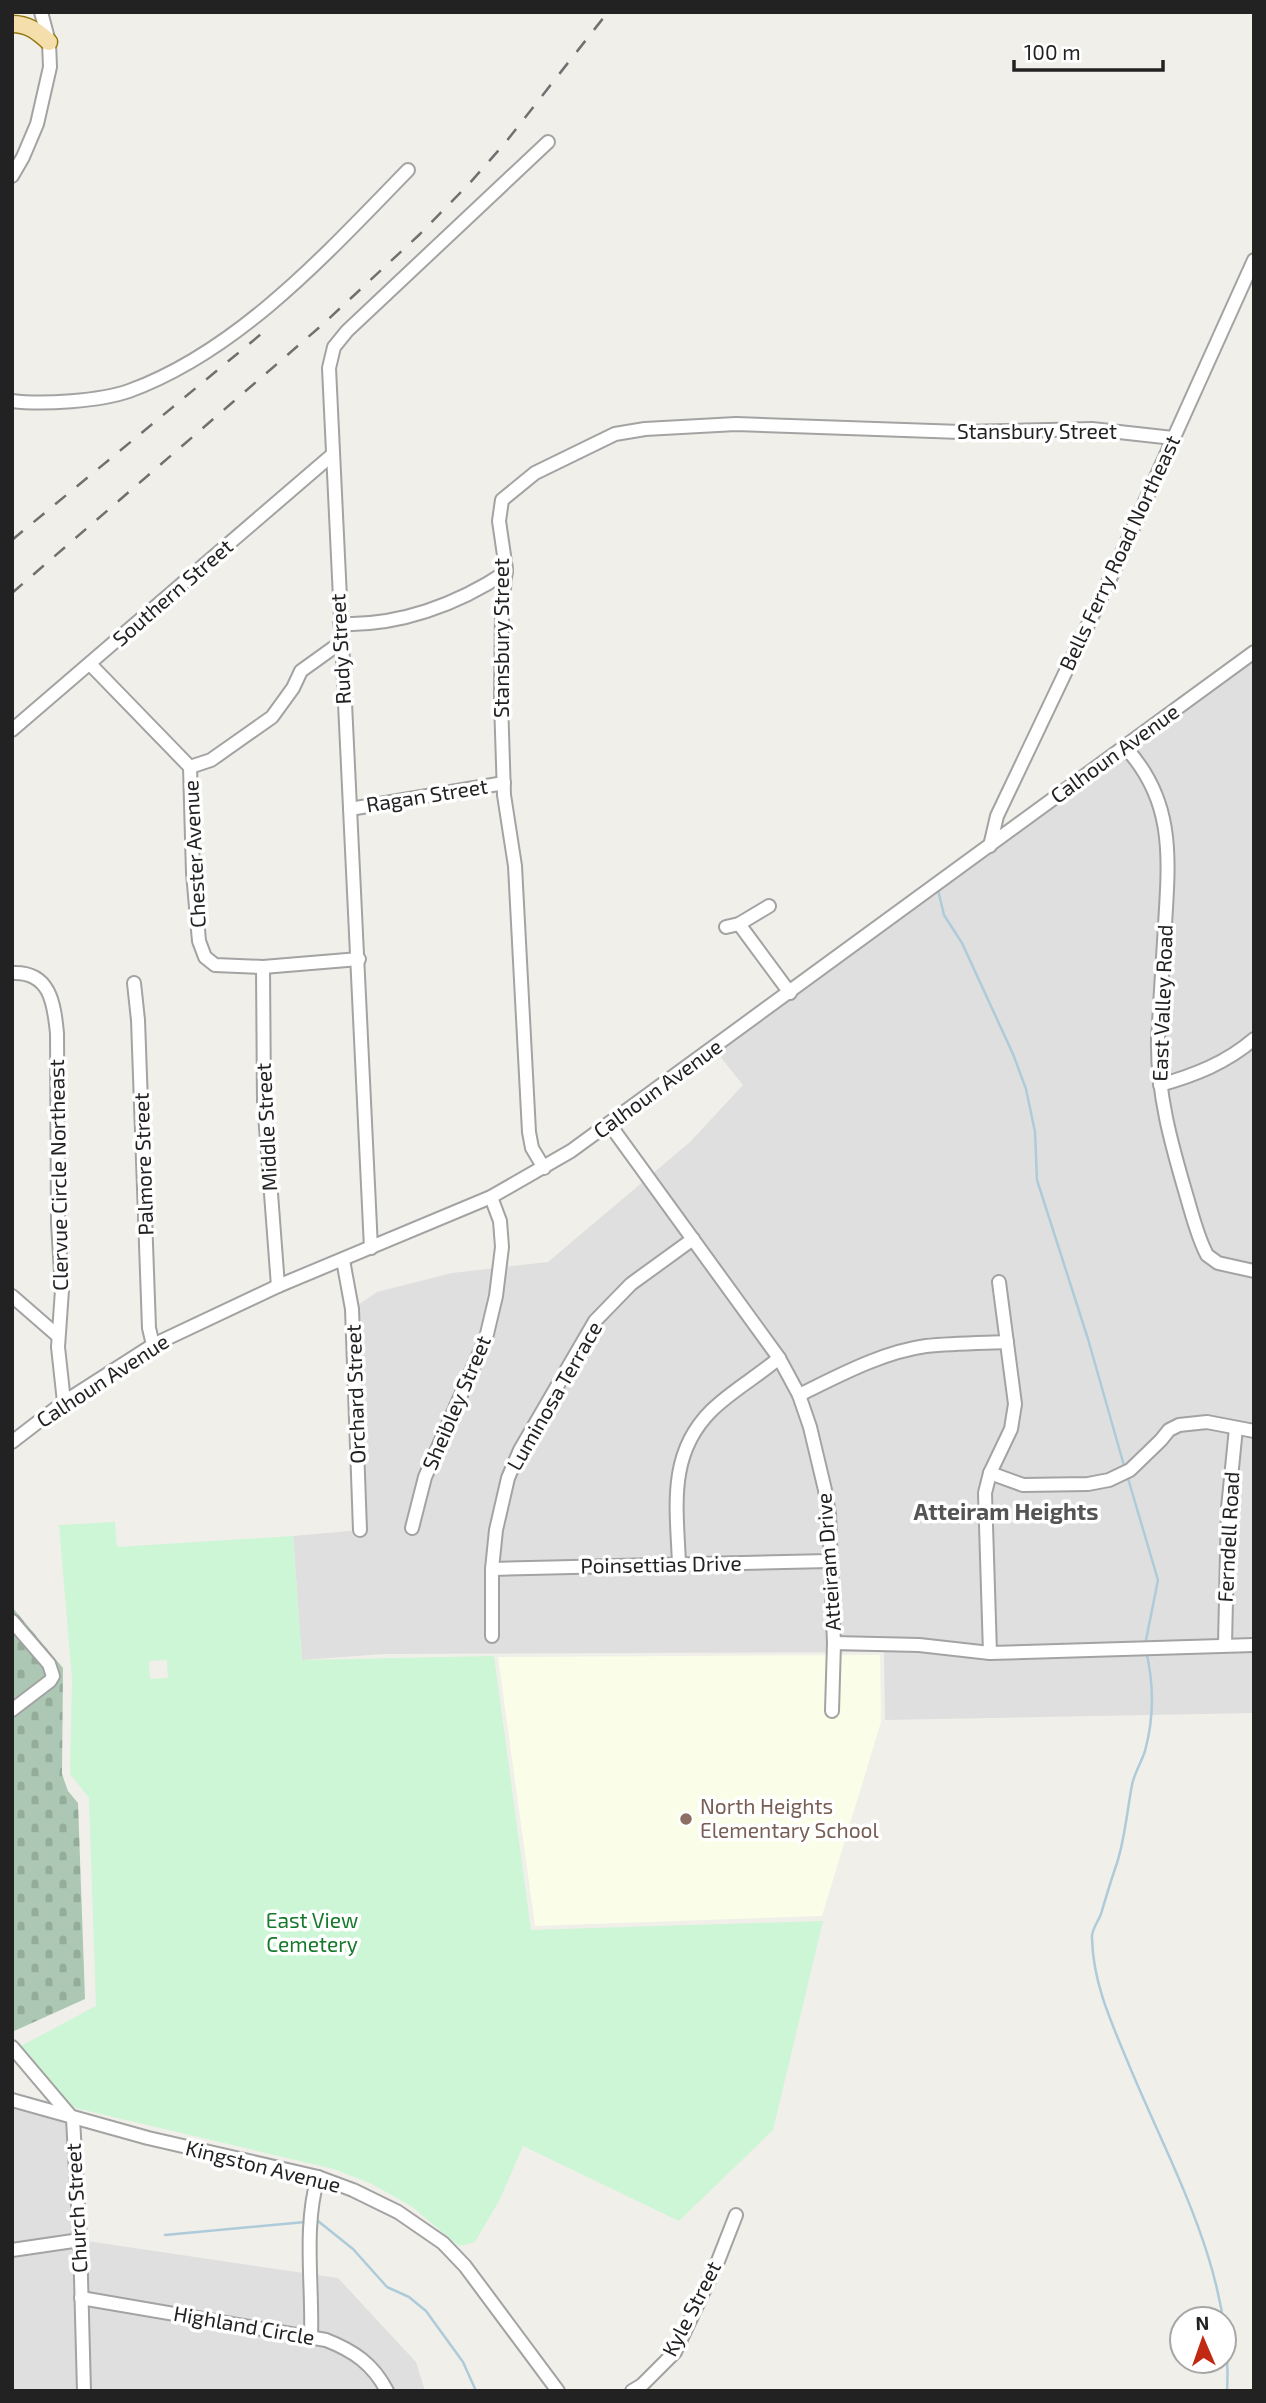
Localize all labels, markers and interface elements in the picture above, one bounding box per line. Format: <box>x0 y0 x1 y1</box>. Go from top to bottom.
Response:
scale bar <box>1014 28 1163 72</box>
text: 100 m <box>1024 39 1081 64</box>
street label: Stansbury Street <box>957 418 1117 443</box>
street label: Bells Ferry Road Northeast <box>1053 431 1184 674</box>
street label: Southern Street <box>107 533 237 651</box>
street label: Stansbury Street <box>488 558 513 718</box>
street label: Rudy Street <box>324 593 355 705</box>
street label: Calhoun Avenue <box>1045 698 1183 808</box>
street label: Ragan Street <box>364 773 489 816</box>
street label: Chester Avenue <box>177 780 210 929</box>
street label: East Valley Road <box>1146 924 1177 1082</box>
street label: Calhoun Avenue <box>588 1033 726 1143</box>
street label: Clervue Circle Northeast <box>43 1059 72 1291</box>
street label: Middle Street <box>250 1062 281 1192</box>
street label: Palmore Street <box>128 1092 157 1236</box>
street label: Luminosa Terrace <box>501 1316 606 1474</box>
street label: Orchard Street <box>340 1324 369 1464</box>
street label: Calhoun Avenue <box>31 1328 173 1432</box>
street label: Sheibley Street <box>416 1331 495 1473</box>
street label: Ferndell Road <box>1212 1471 1243 1603</box>
street label: Atteiram Drive <box>810 1492 845 1632</box>
district label: Atteiram Heights <box>913 1497 1099 1525</box>
street label: Poinsettias Drive <box>580 1550 742 1577</box>
place label: North Heights Elementary School <box>700 1793 880 1842</box>
marker: North Heights Elementary School <box>678 1811 694 1827</box>
park label: East View Cemetery <box>266 1907 358 1956</box>
street label: Kingston Avenue <box>183 2134 343 2197</box>
street label: Church Street <box>60 2143 91 2274</box>
street label: Kyle Street <box>656 2257 725 2360</box>
street label: Highland Circle <box>172 2300 317 2349</box>
north arrow <box>1168 2305 1238 2375</box>
text: N <box>1195 2311 1210 2334</box>

